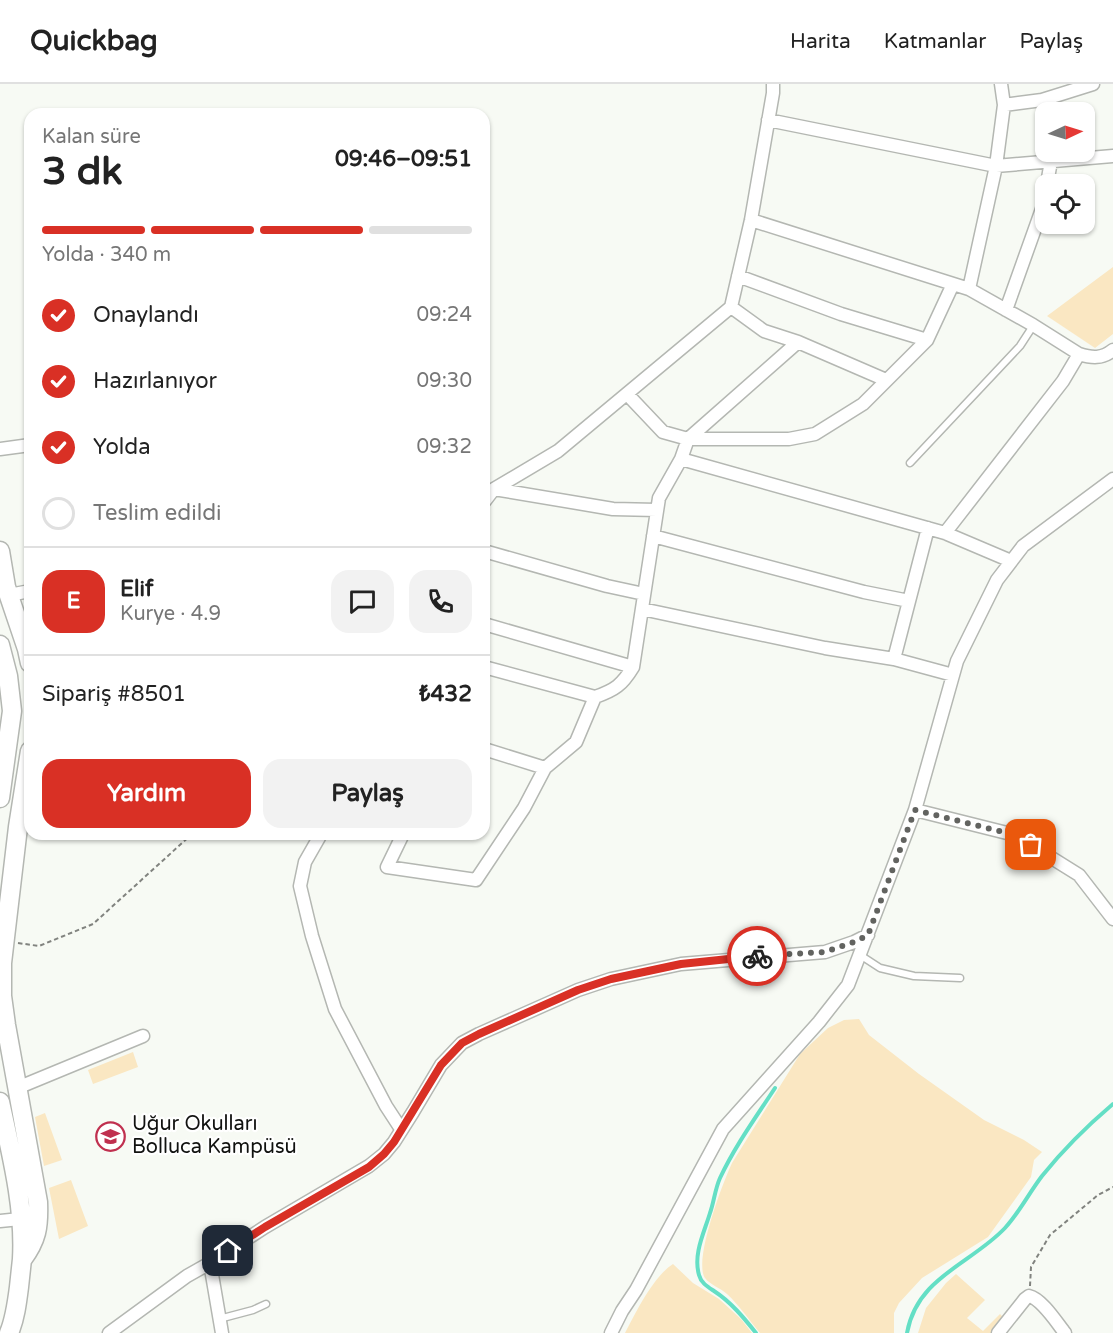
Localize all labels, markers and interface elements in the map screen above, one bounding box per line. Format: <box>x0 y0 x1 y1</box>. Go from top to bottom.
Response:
text: Quickbag <box>30 24 158 58</box>
text: Harita <box>790 29 851 54</box>
text: Katmanlar <box>884 29 986 54</box>
text: Paylaş <box>1019 29 1083 54</box>
north arrow <box>1035 102 1095 162</box>
map controls <box>1035 102 1095 234</box>
text: Kalan süre <box>42 125 141 149</box>
text: 09:46–09:51 <box>335 146 472 172</box>
text: 3 dk <box>42 148 123 195</box>
button: locate <box>1035 174 1095 234</box>
text: Yolda · 340 m <box>42 243 171 267</box>
icon: check <box>42 299 75 332</box>
text: Onaylandı <box>93 302 199 328</box>
text: 09:24 <box>417 303 472 327</box>
icon: check <box>42 365 75 398</box>
text: Hazırlanıyor <box>93 368 217 394</box>
text: 09:30 <box>417 369 472 393</box>
icon: check <box>42 431 75 464</box>
text: Yolda <box>93 434 151 460</box>
text: 09:32 <box>417 435 472 459</box>
text: Teslim edildi <box>93 500 222 526</box>
button: chat <box>331 570 394 633</box>
button: phone <box>409 570 472 633</box>
text: Elif <box>120 576 153 602</box>
text: E <box>66 588 81 614</box>
text: Kurye · 4.9 <box>120 602 221 626</box>
text: Sipariş #8501 <box>42 681 186 707</box>
text: ₺432 <box>419 681 472 707</box>
button: Yardım <box>42 759 251 828</box>
button: Paylaş <box>263 759 472 828</box>
pin <box>1005 819 1056 870</box>
icon: bag <box>1014 828 1047 861</box>
courier <box>727 926 787 986</box>
icon: bike <box>741 940 774 973</box>
place label: Uğur Okulları Bolluca Kampüsü <box>132 1112 297 1159</box>
school or university icon: Uğur Okulları Bolluca Kampüsü <box>95 1120 127 1152</box>
pin <box>202 1225 253 1276</box>
icon: home <box>211 1234 244 1267</box>

